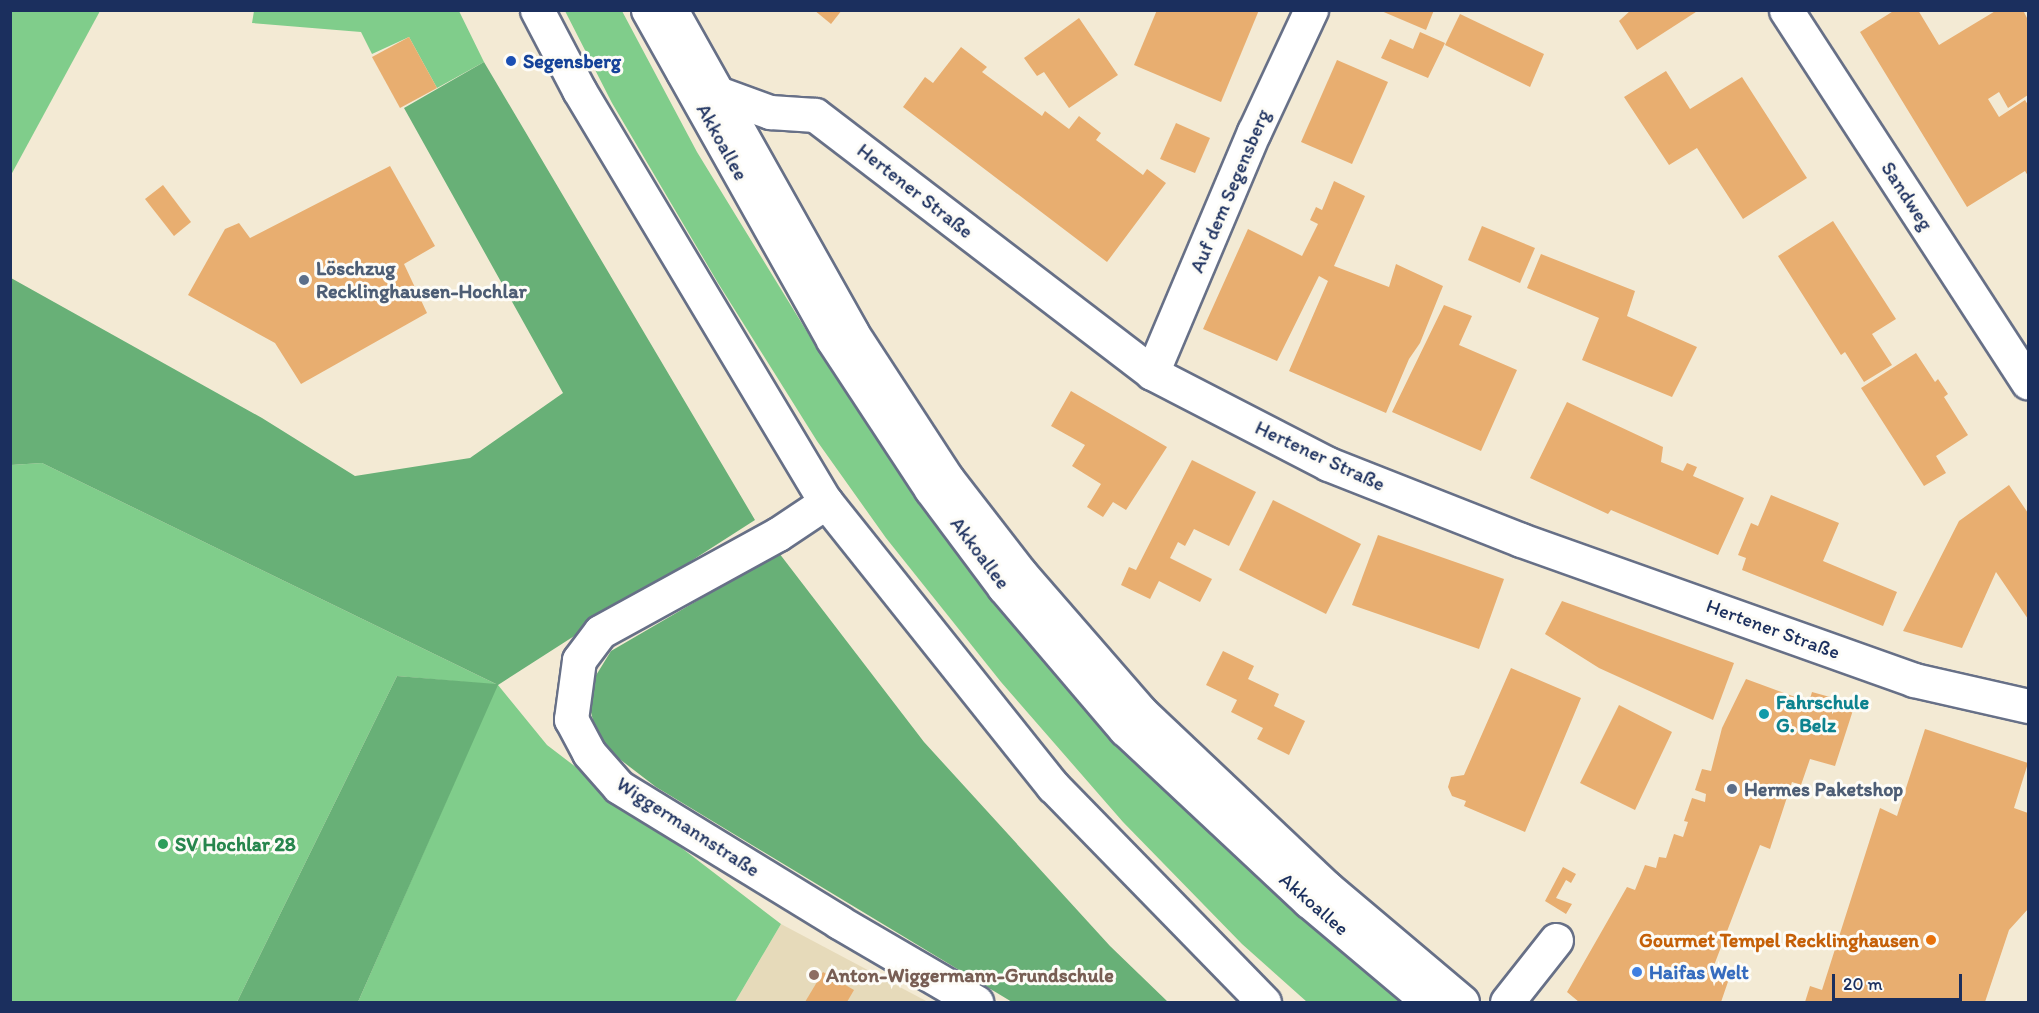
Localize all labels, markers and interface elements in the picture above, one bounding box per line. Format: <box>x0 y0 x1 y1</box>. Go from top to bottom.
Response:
place label: Segensberg <box>523 49 621 73</box>
marker: Segensberg <box>504 54 518 68</box>
street label: Akkoallee <box>691 99 753 185</box>
street label: Auf dem Segensberg <box>1185 106 1275 276</box>
street label: Hertener Straße <box>852 138 978 244</box>
street label: Sandweg <box>1876 157 1938 235</box>
place label: Löschzug Recklinghausen-Hochlar <box>316 256 527 303</box>
marker: Löschzug Recklinghausen-Hochlar <box>297 273 311 287</box>
street label: Hertener Straße <box>1251 415 1389 497</box>
street label: Akkoallee <box>945 512 1015 594</box>
street label: Hertener Straße <box>1703 594 1843 664</box>
place label: Fahrschule G. Belz <box>1776 690 1869 737</box>
marker: Fahrschule G. Belz <box>1757 707 1771 721</box>
street label: Wiggermannstraße <box>612 772 764 882</box>
place label: Hermes Paketshop <box>1744 777 1903 801</box>
marker: Hermes Paketshop <box>1725 782 1739 796</box>
place label: SV Hochlar 28 <box>175 832 296 856</box>
marker: SV Hochlar 28 <box>156 837 170 851</box>
street label: Akkoallee <box>1274 867 1354 941</box>
place label: Gourmet Tempel Recklinghausen <box>1639 928 1919 952</box>
marker: Gourmet Tempel Recklinghausen <box>1924 933 1938 947</box>
place label: Haifas Welt <box>1649 960 1749 984</box>
scale bar <box>1835 962 1966 1000</box>
place label: Anton-Wiggermann-Grundschule <box>826 963 1114 987</box>
marker: Haifas Welt <box>1630 965 1644 979</box>
marker: Anton-Wiggermann-Grundschule <box>807 968 821 982</box>
text: 20 m <box>1843 973 1883 995</box>

